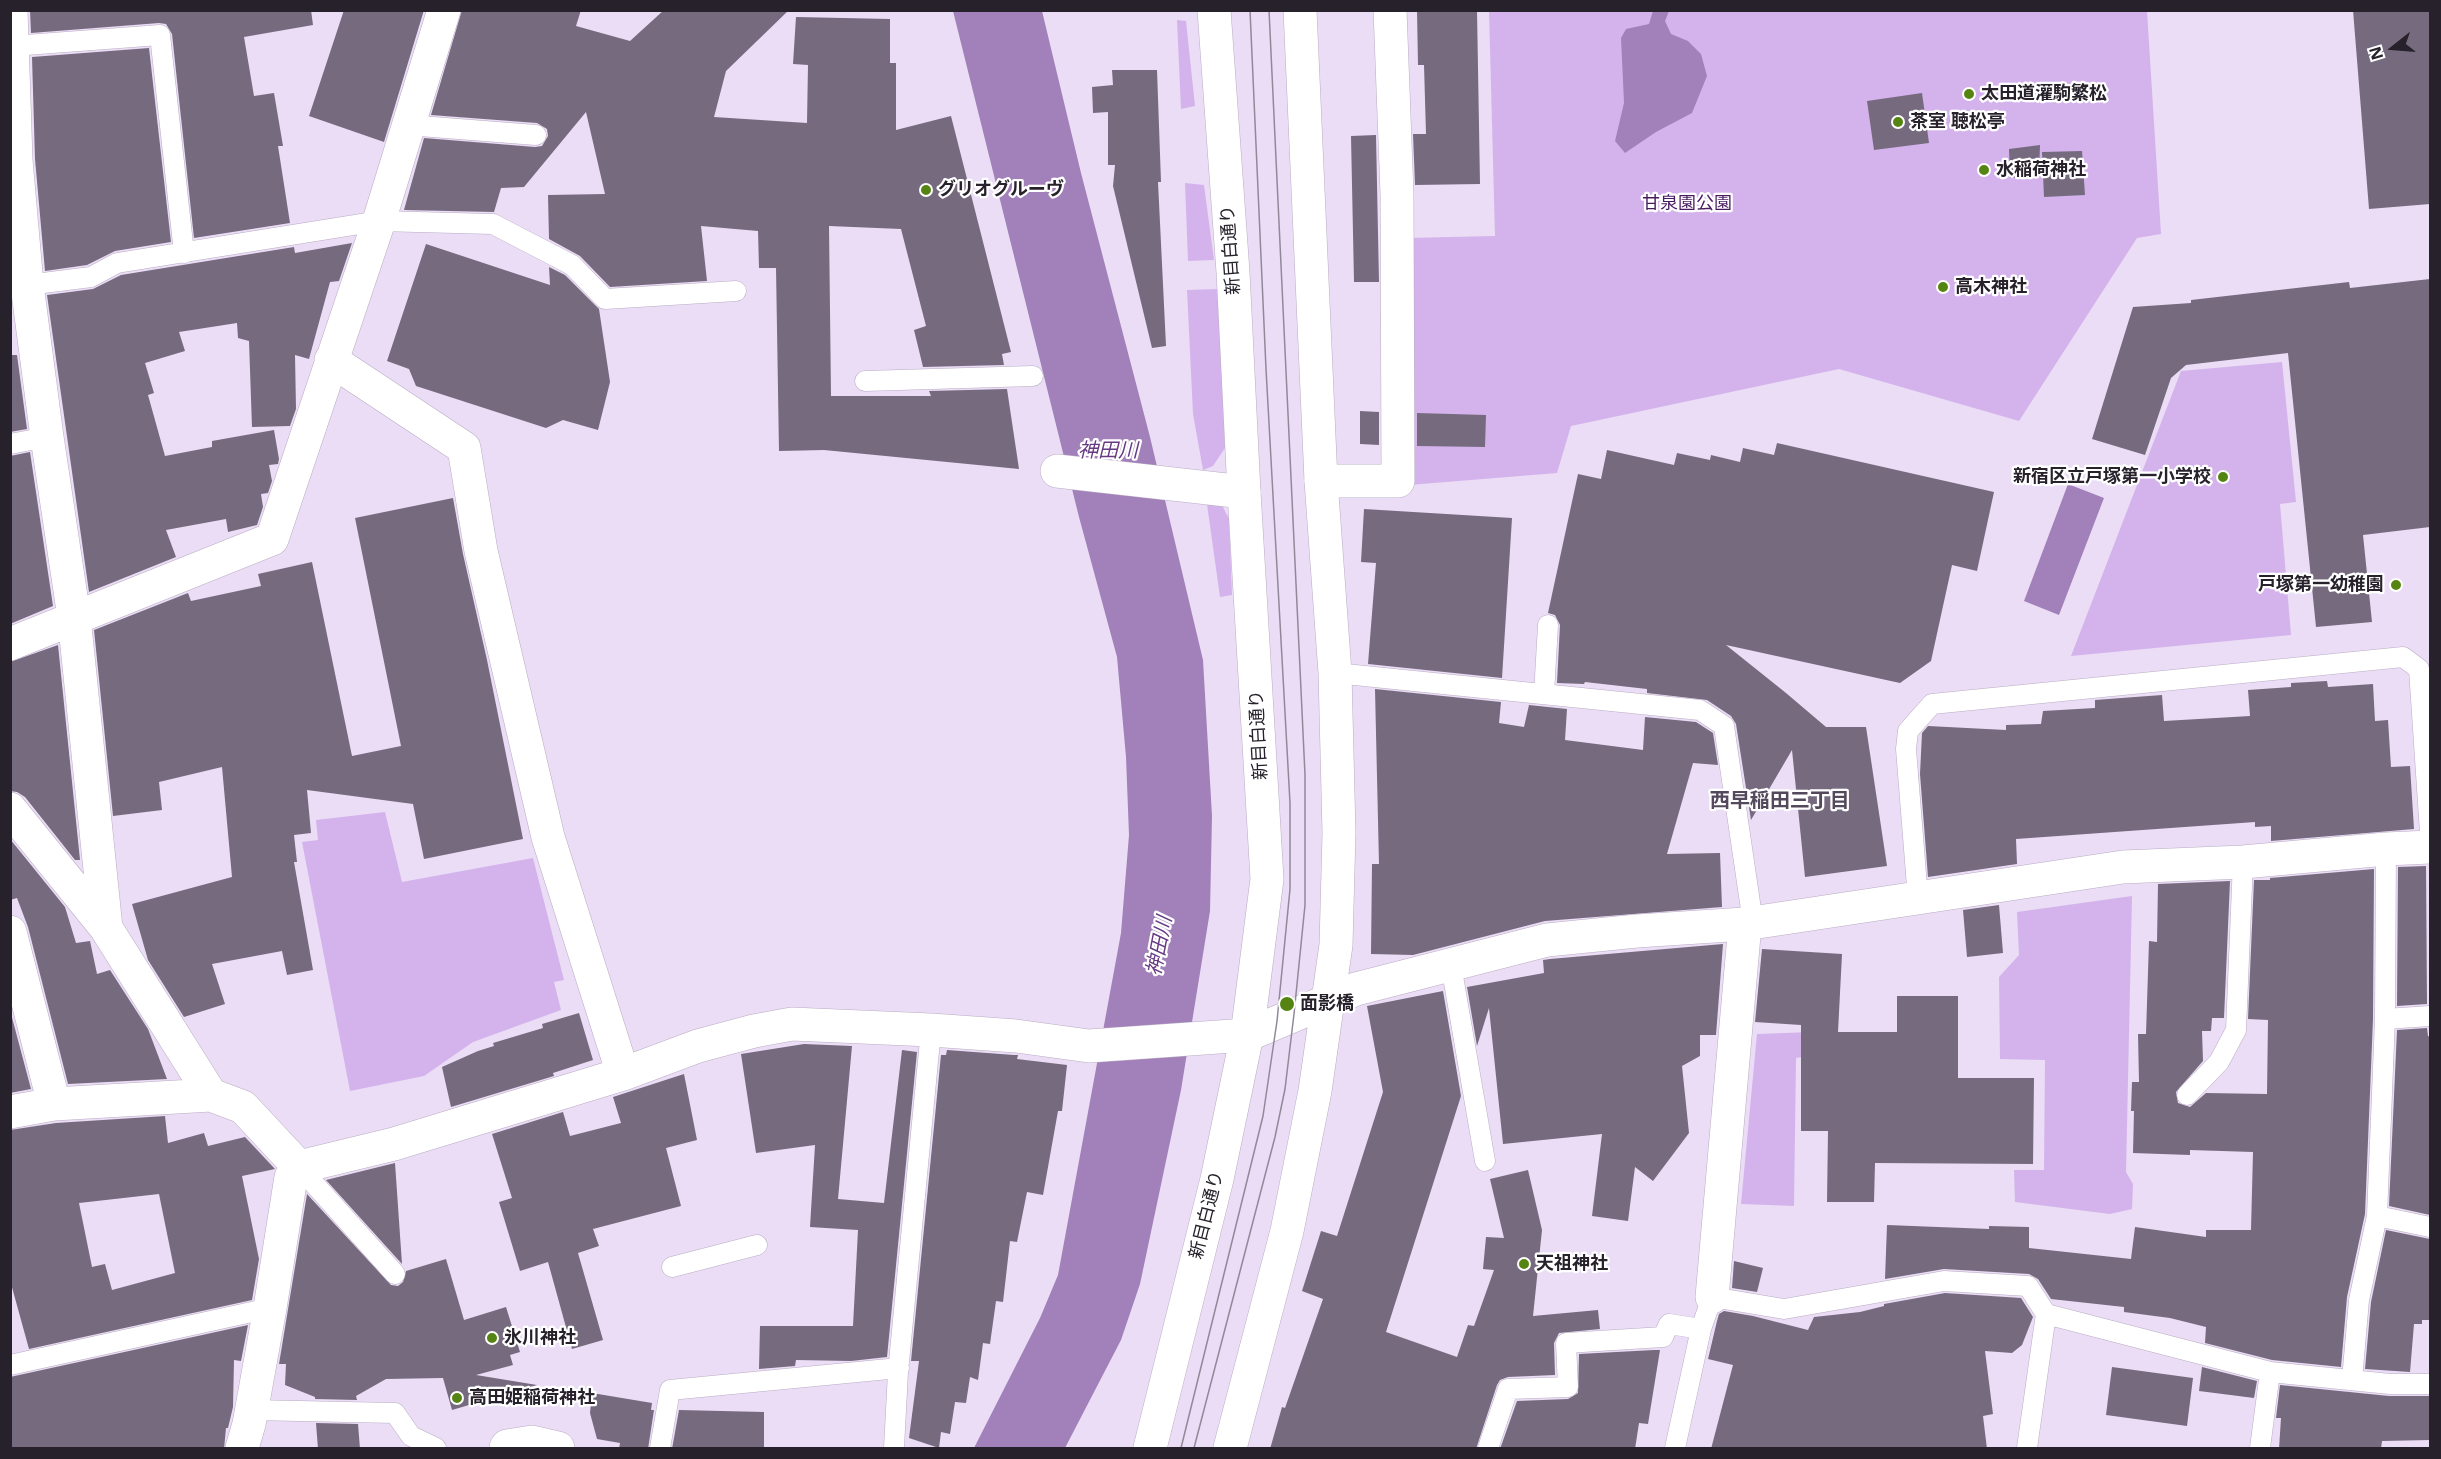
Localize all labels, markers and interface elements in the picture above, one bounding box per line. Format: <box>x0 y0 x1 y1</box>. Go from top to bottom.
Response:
north arrow <box>2363 18 2423 78</box>
text: N <box>2363 44 2388 63</box>
place label: 太田道灌駒繁松 <box>1981 83 2107 105</box>
marker: 太田道灌駒繁松 <box>1962 87 1976 101</box>
place label: 茶室 聴松亭 <box>1910 111 2005 133</box>
marker: 茶室 聴松亭 <box>1891 115 1905 129</box>
place label: 水稲荷神社 <box>1996 159 2086 181</box>
marker: 水稲荷神社 <box>1977 163 1991 177</box>
place label: グリオグルーヴ <box>938 179 1064 201</box>
marker: グリオグルーヴ <box>919 183 933 197</box>
park label: 甘泉園公園 <box>1642 193 1732 215</box>
street label: 新目白通り <box>1217 204 1245 296</box>
place label: 高木神社 <box>1955 276 2027 298</box>
marker: 高木神社 <box>1936 280 1950 294</box>
water label: 神田川 <box>1078 439 1138 463</box>
place label: 新宿区立戸塚第一小学校 <box>2013 466 2211 488</box>
marker: 新宿区立戸塚第一小学校 <box>2216 470 2230 484</box>
place label: 戸塚第一幼稚園 <box>2258 574 2384 596</box>
marker: 戸塚第一幼稚園 <box>2389 578 2403 592</box>
street label: 新目白通り <box>1246 689 1272 781</box>
district label: 西早稲田三丁目 <box>1710 789 1850 813</box>
water label: 神田川 <box>1142 914 1178 978</box>
place label: 面影橋 <box>1300 993 1354 1015</box>
marker: 面影橋 <box>1278 995 1296 1013</box>
street label: 新目白通り <box>1186 1169 1228 1261</box>
place label: 天祖神社 <box>1536 1253 1608 1275</box>
marker: 天祖神社 <box>1517 1257 1531 1271</box>
place label: 氷川神社 <box>504 1327 576 1349</box>
marker: 氷川神社 <box>485 1331 499 1345</box>
place label: 高田姫稲荷神社 <box>469 1387 595 1409</box>
marker: 高田姫稲荷神社 <box>450 1391 464 1405</box>

